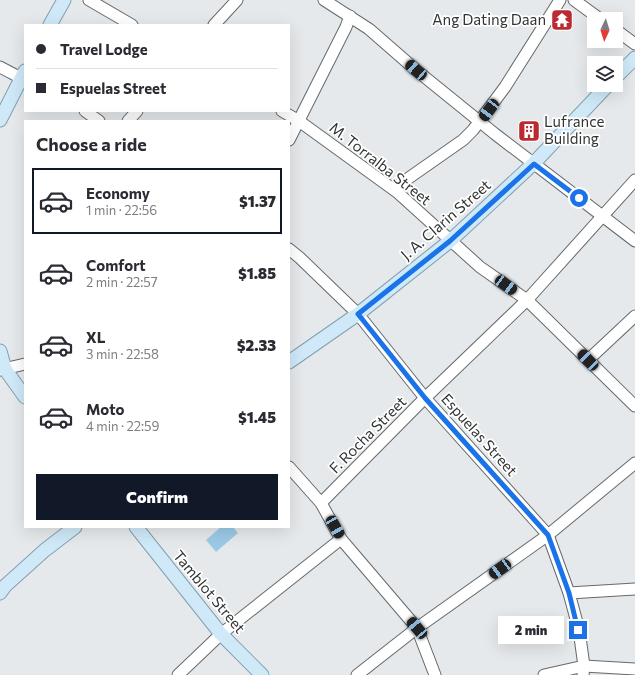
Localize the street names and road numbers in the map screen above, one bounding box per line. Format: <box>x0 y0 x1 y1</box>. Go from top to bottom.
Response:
street label: M. Torralba Street <box>326 118 435 208</box>
street label: J. A. Clarin Street <box>397 175 494 263</box>
street label: Espuelas Street <box>438 389 521 479</box>
street label: F. Rocha Street <box>325 392 409 476</box>
street label: Tamblot Street <box>170 546 250 636</box>

